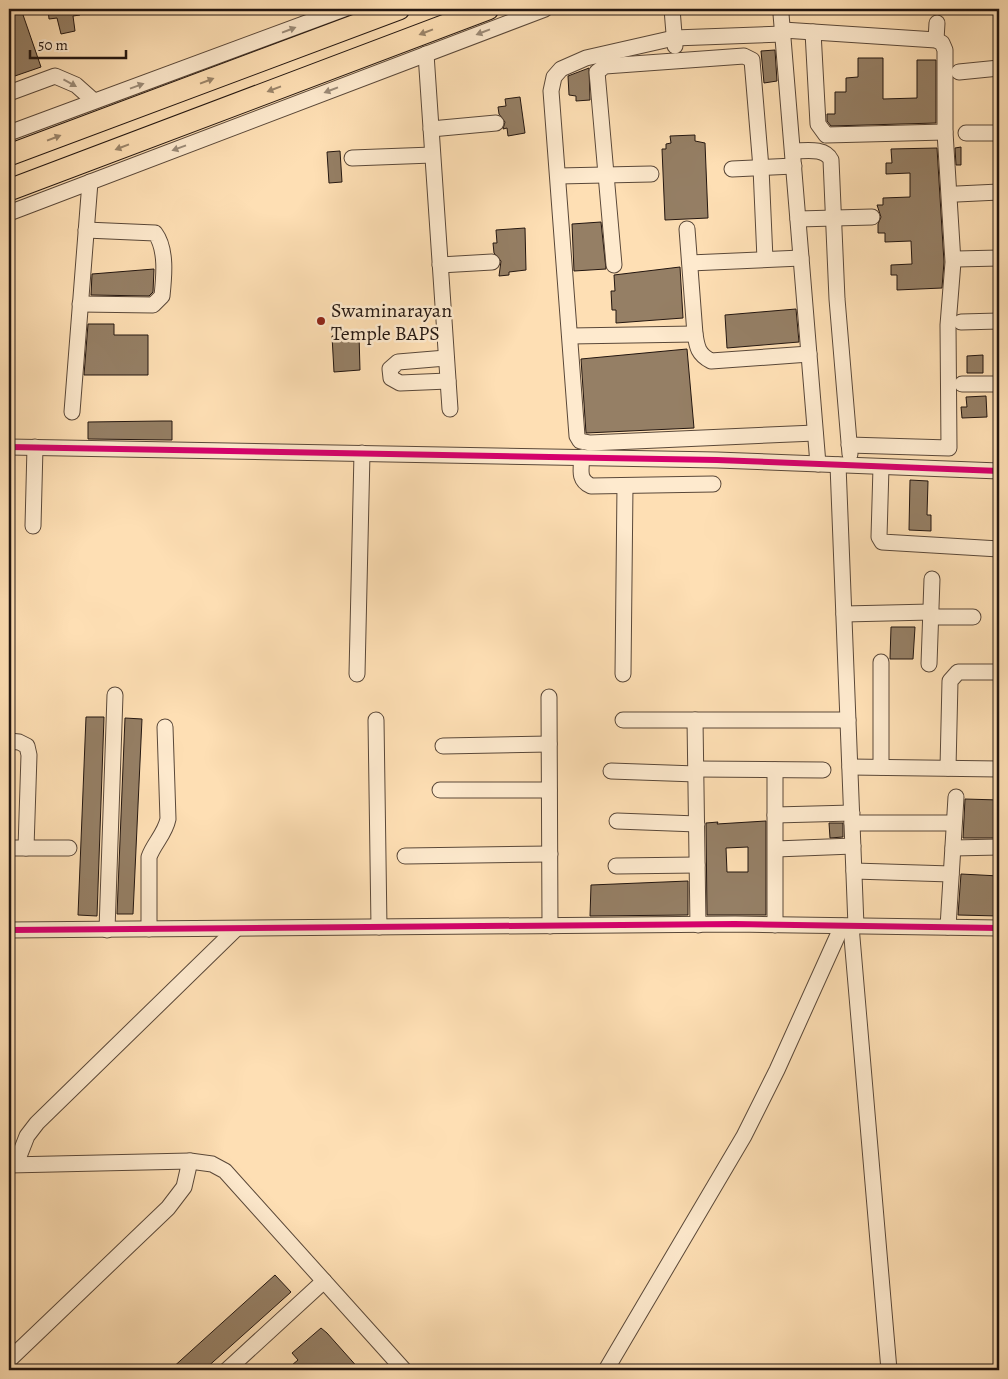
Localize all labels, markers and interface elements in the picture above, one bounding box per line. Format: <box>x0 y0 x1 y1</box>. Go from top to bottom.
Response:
one-way arrow <box>282 25 296 33</box>
scale bar <box>30 28 126 60</box>
one-way arrow <box>418 28 433 36</box>
one-way arrow <box>475 28 490 36</box>
text: 50 m <box>38 35 68 55</box>
one-way arrow <box>199 77 214 84</box>
one-way arrow <box>63 78 77 87</box>
one-way arrow <box>129 82 144 89</box>
one-way arrow <box>267 86 281 94</box>
one-way arrow <box>324 87 338 95</box>
one-way arrow <box>47 134 62 141</box>
one-way arrow <box>114 143 129 151</box>
one-way arrow <box>172 145 187 152</box>
place label: Swaminarayan Temple BAPS <box>331 297 452 347</box>
marker: Swaminarayan Temple BAPS <box>315 315 327 327</box>

